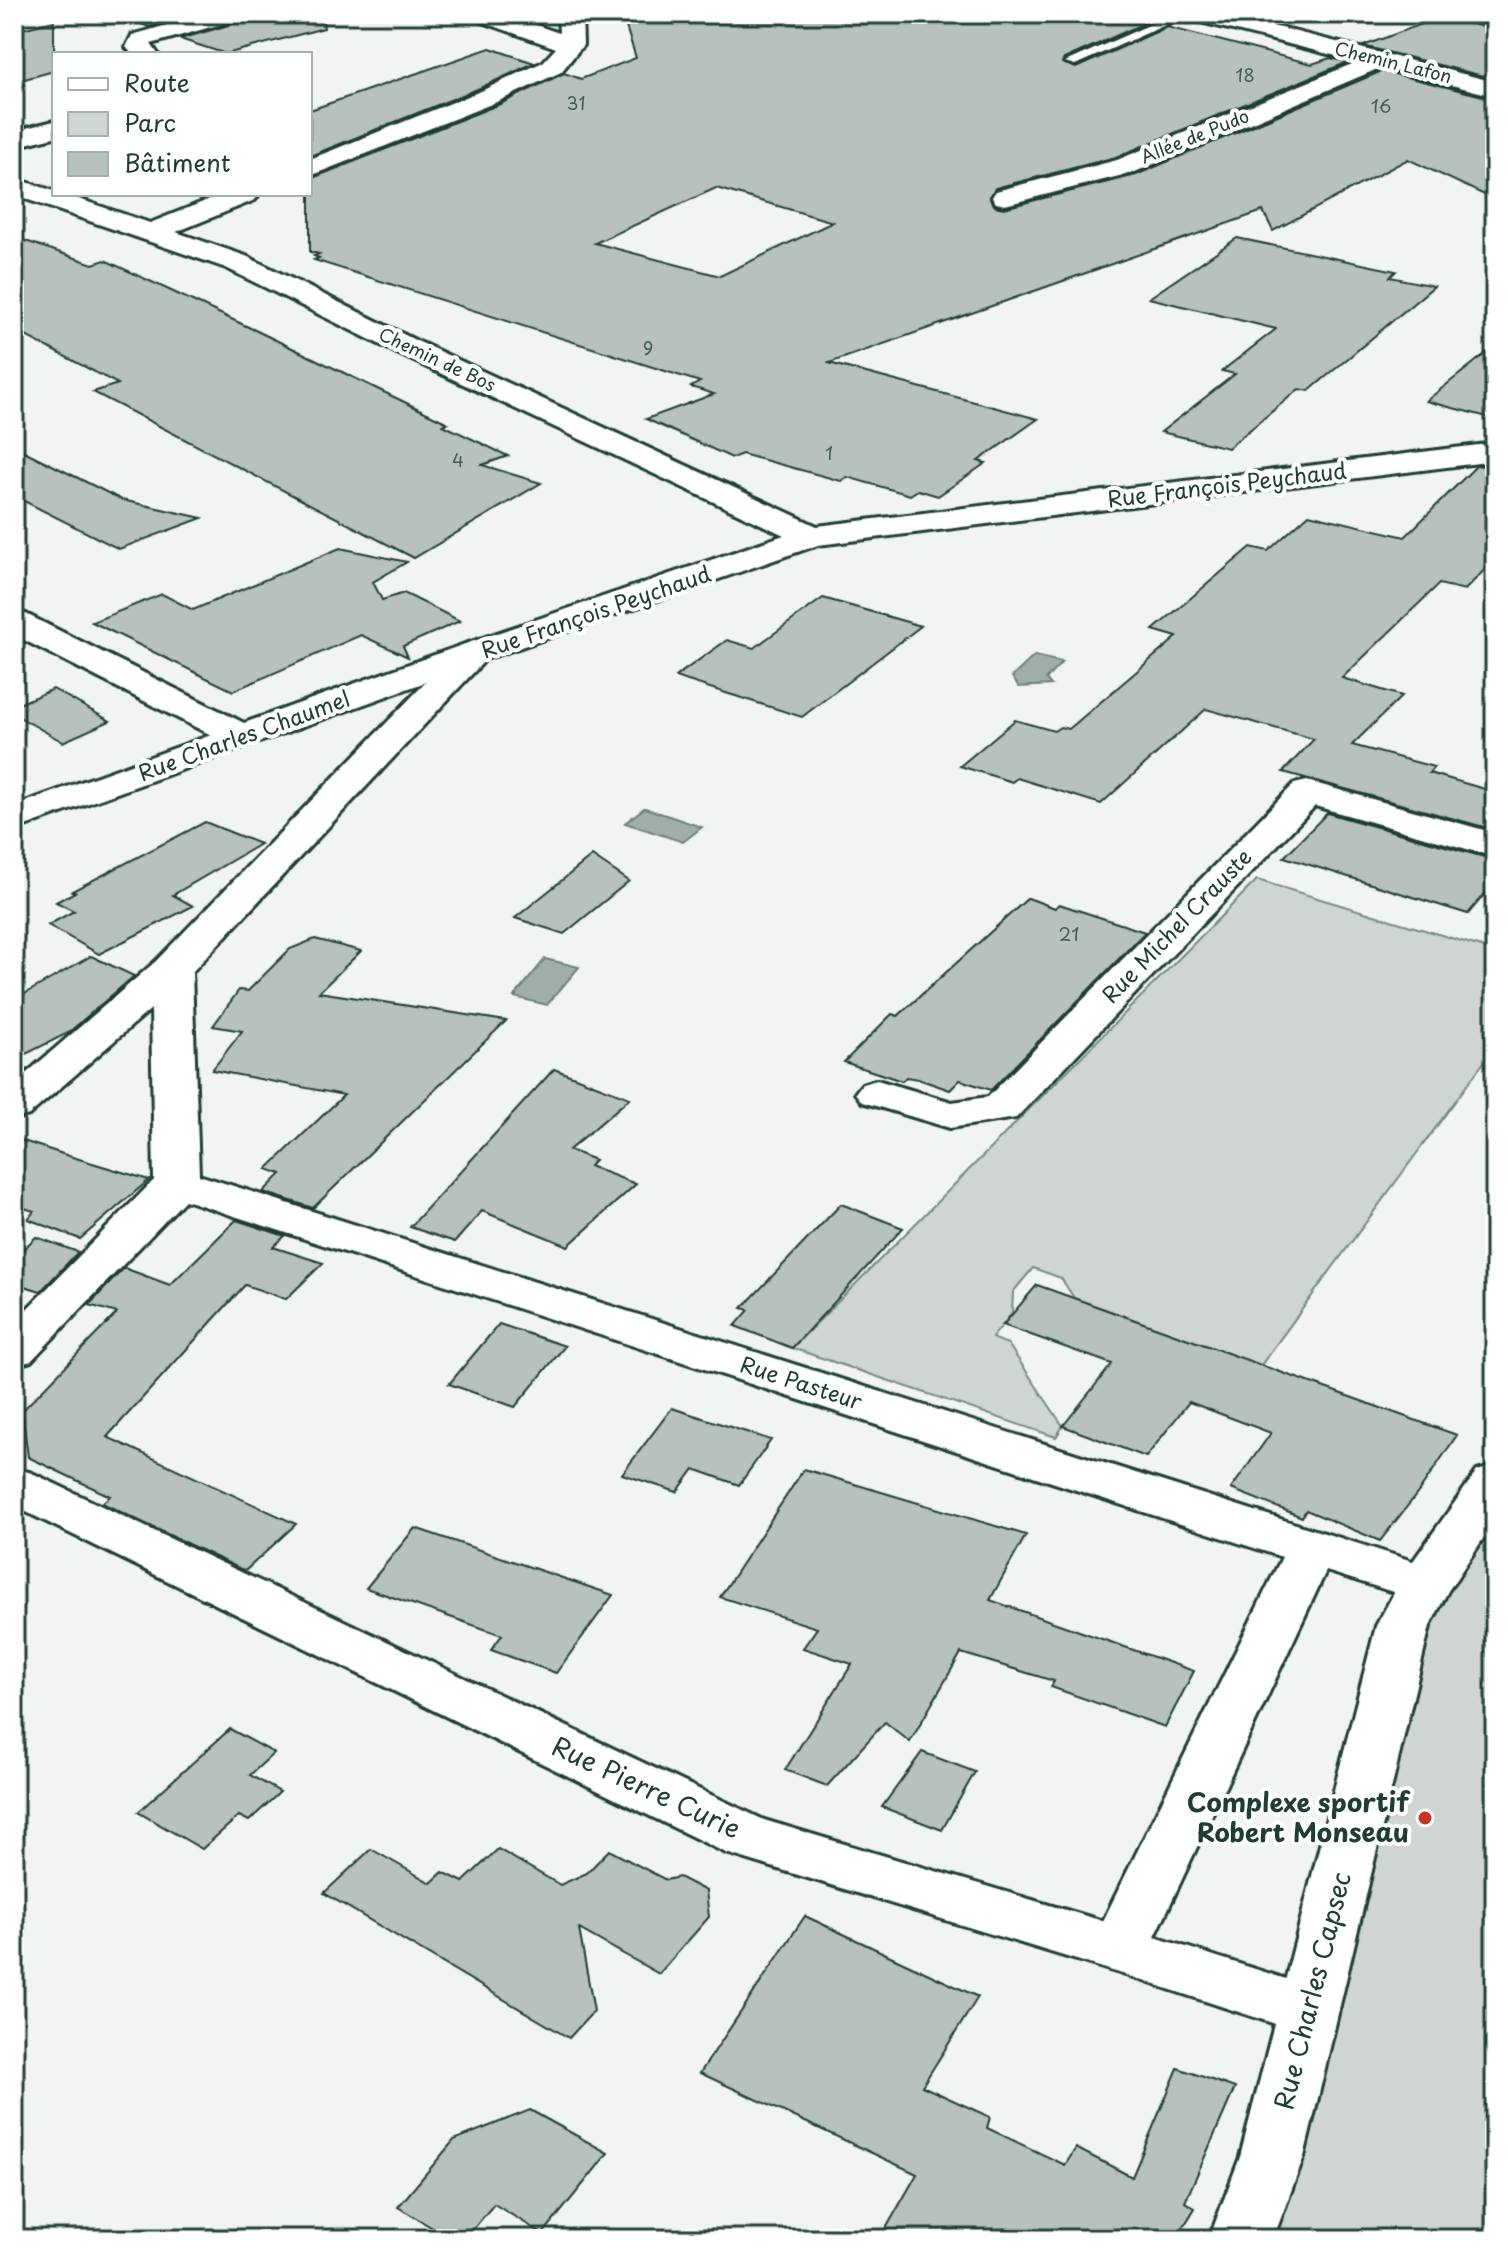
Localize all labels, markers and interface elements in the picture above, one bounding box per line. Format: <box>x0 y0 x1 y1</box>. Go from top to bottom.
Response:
street label: Chemin Lafon <box>1332 34 1455 89</box>
legend <box>52 52 312 196</box>
house number: 18 <box>1235 61 1255 88</box>
text: Route <box>124 64 190 100</box>
house number: 31 <box>567 89 585 116</box>
house number: 16 <box>1371 92 1391 119</box>
street label: Allée de Pudo <box>1136 102 1253 170</box>
text: Parc <box>124 104 176 140</box>
text: Bâtiment <box>124 144 231 180</box>
street label: Chemin de Bos <box>375 320 501 398</box>
house number: 9 <box>643 334 653 361</box>
house number: 1 <box>825 439 833 466</box>
house number: 4 <box>452 446 464 473</box>
street label: Rue François Peychaud <box>1105 452 1348 515</box>
street label: Rue François Peychaud <box>476 556 715 665</box>
street label: Rue Charles Chaumel <box>133 681 354 788</box>
street label: Rue Michel Crauste <box>1093 840 1259 1010</box>
house number: 21 <box>1059 920 1079 947</box>
street label: Rue Pasteur <box>736 1346 867 1417</box>
street label: Rue Pierre Curie <box>546 1726 747 1847</box>
place label: Complexe sportif Robert Monseau <box>1187 1782 1411 1851</box>
marker: Complexe sportif Robert Monseau <box>1416 1809 1434 1827</box>
street label: Rue Charles Capsec <box>1263 1868 1360 2114</box>

